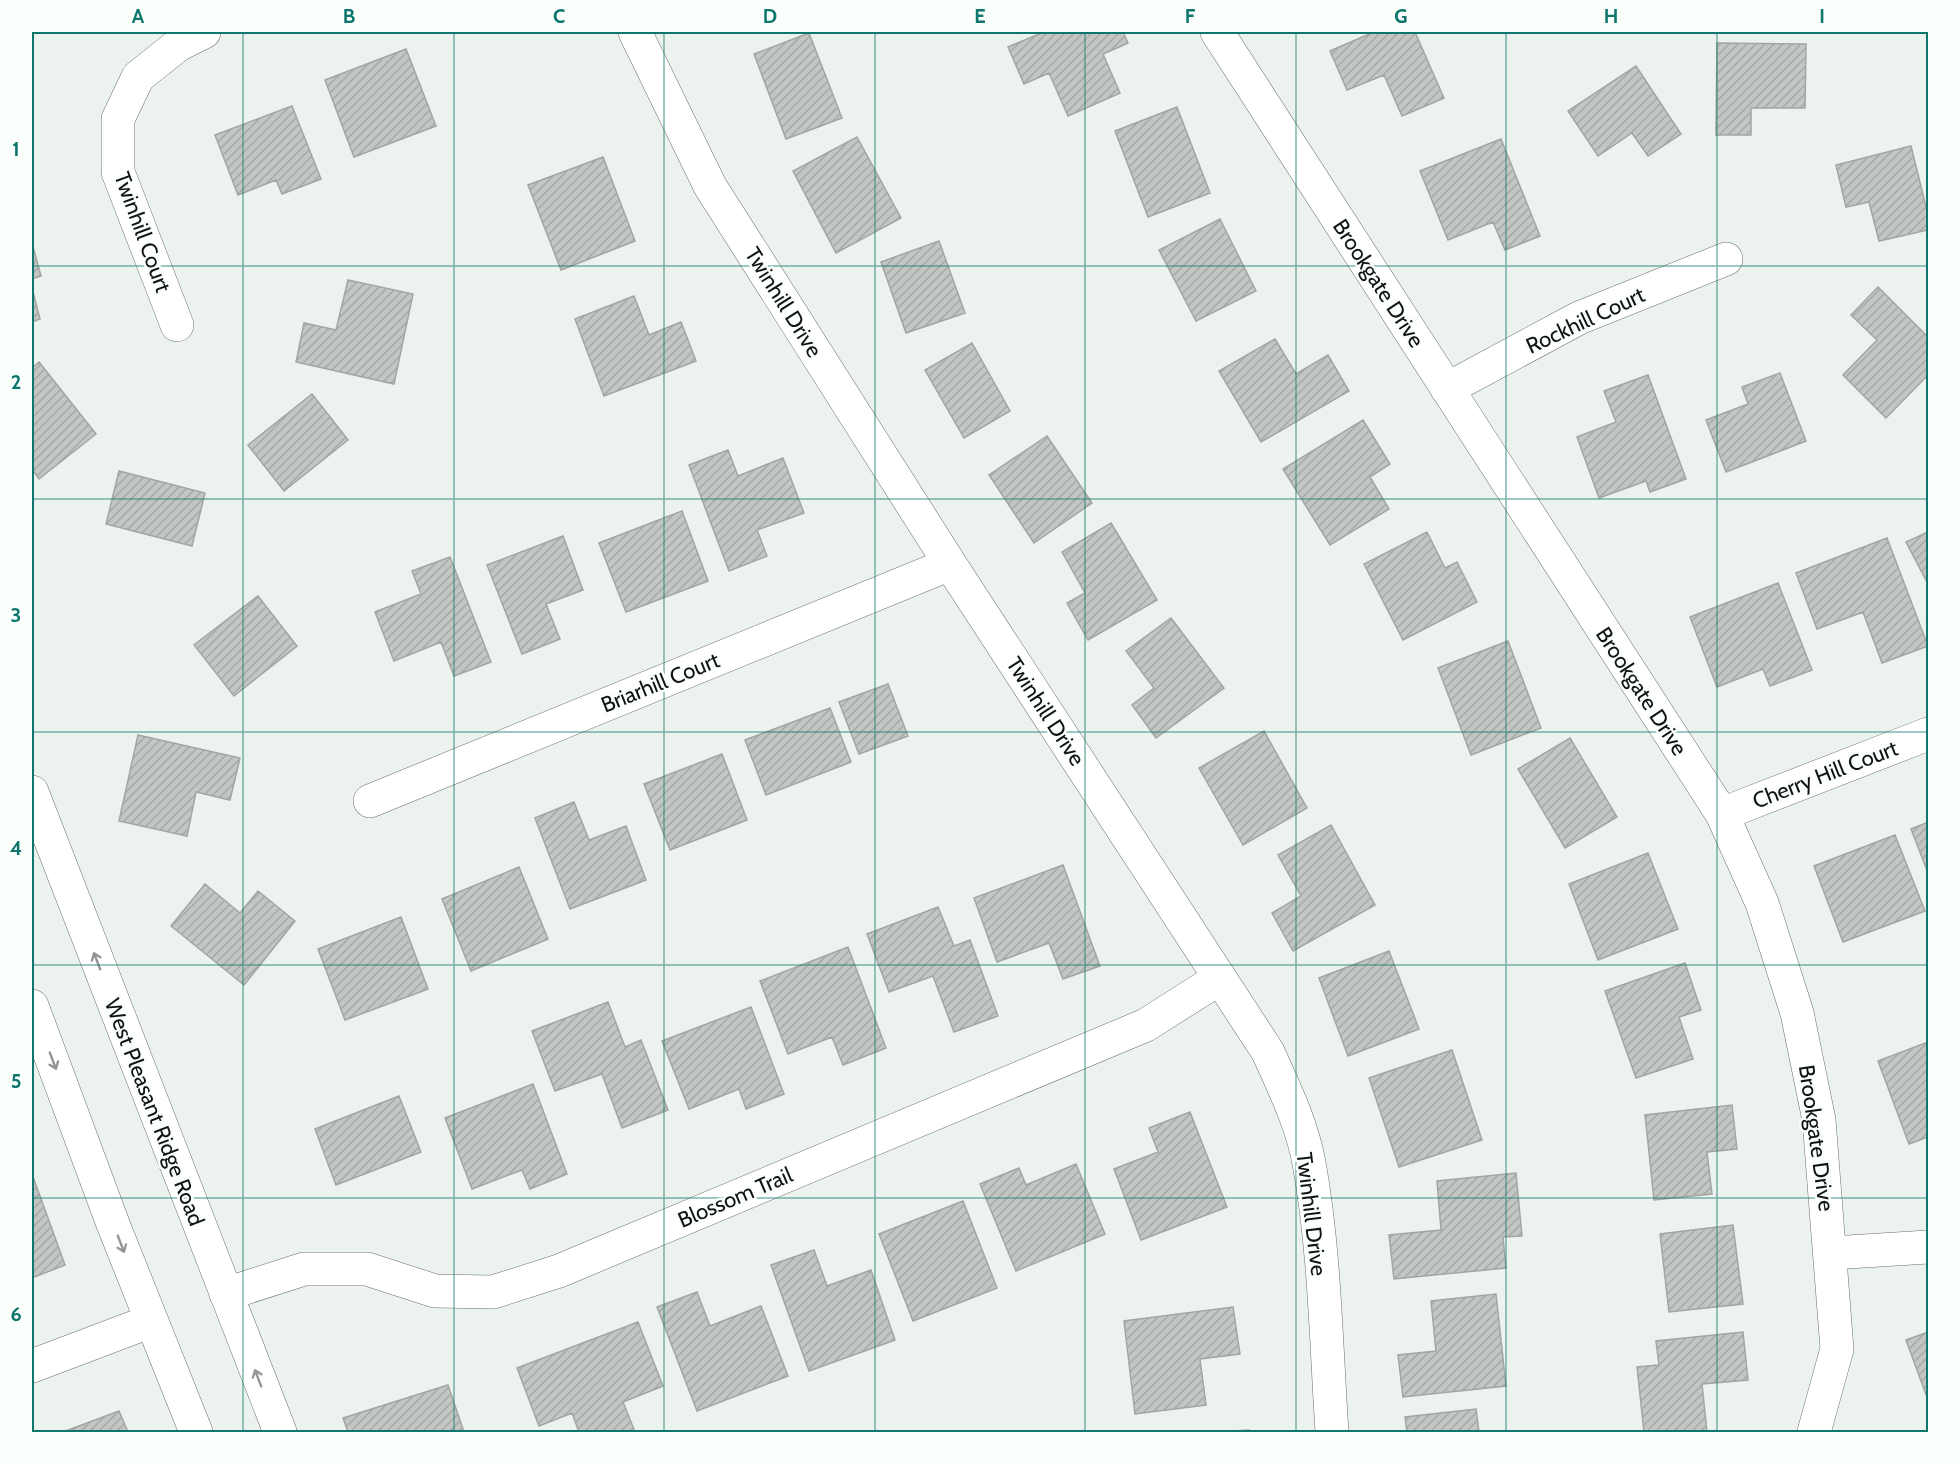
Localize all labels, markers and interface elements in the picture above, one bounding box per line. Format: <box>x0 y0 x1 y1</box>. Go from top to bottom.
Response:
text: A <box>132 4 145 28</box>
text: B <box>343 4 355 28</box>
text: C <box>553 4 565 28</box>
text: D <box>763 4 777 28</box>
text: E <box>974 4 986 28</box>
text: F <box>1185 4 1196 28</box>
text: G <box>1394 4 1408 28</box>
text: H <box>1604 4 1618 28</box>
text: I <box>1819 4 1825 28</box>
text: 1 <box>12 137 20 161</box>
street label: Twinhill Court <box>108 168 177 297</box>
street label: Brookgate Drive <box>1327 214 1430 352</box>
street label: Twinhill Drive <box>739 242 828 362</box>
street label: Rockhill Court <box>1522 281 1649 360</box>
text: 2 <box>11 370 21 394</box>
text: 3 <box>11 603 21 627</box>
street label: Brookgate Drive <box>1590 622 1693 760</box>
street label: Briarhill Court <box>597 646 724 718</box>
street label: Twinhill Drive <box>1000 652 1091 771</box>
street label: Cherry Hill Court <box>1749 734 1902 815</box>
text: 4 <box>10 836 22 860</box>
one-way arrow <box>91 952 102 971</box>
street label: West Pleasant Ridge Road <box>99 995 210 1230</box>
one-way arrow <box>48 1051 59 1070</box>
street label: Brookgate Drive <box>1793 1063 1840 1213</box>
text: 5 <box>11 1069 21 1093</box>
street label: Twinhill Drive <box>1291 1151 1332 1277</box>
street label: Blossom Trail <box>674 1161 797 1234</box>
one-way arrow <box>116 1234 127 1252</box>
text: 6 <box>10 1302 22 1326</box>
one-way arrow <box>252 1369 263 1388</box>

